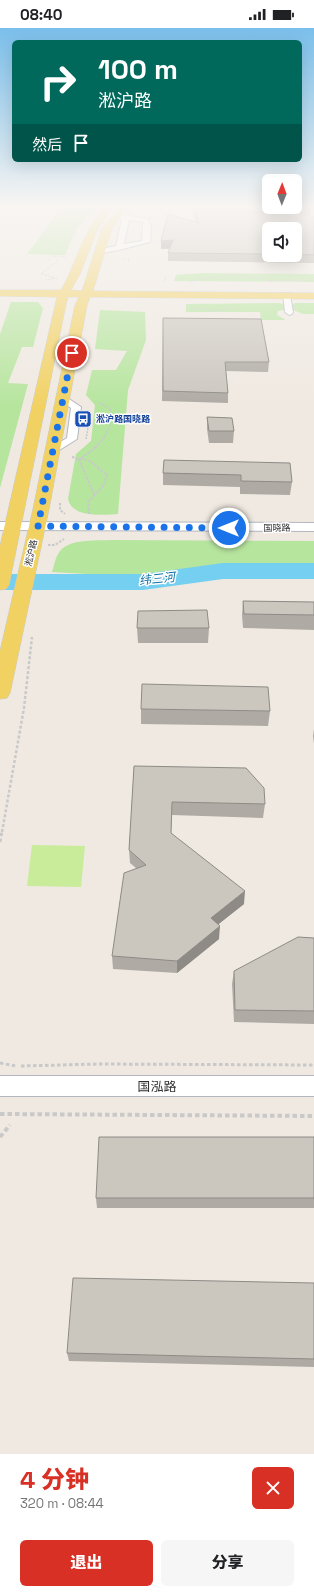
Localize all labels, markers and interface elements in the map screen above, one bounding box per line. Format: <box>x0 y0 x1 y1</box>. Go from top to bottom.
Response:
text: 08:40 <box>20 5 62 24</box>
text: 100 m <box>98 51 178 87</box>
icon: right <box>32 56 84 108</box>
text: 淞沪路 <box>98 89 152 112</box>
icon: arrive <box>70 132 92 154</box>
text: 然后 <box>32 135 62 154</box>
north arrow <box>262 174 302 214</box>
map controls <box>262 174 302 262</box>
button: sound <box>262 222 302 262</box>
pin <box>55 336 89 370</box>
icon: arrive <box>61 342 83 364</box>
bus stop icon: 淞沪路国晓路 <box>73 409 93 429</box>
place label: 淞沪路国晓路 <box>96 413 151 425</box>
position arrow <box>208 507 250 549</box>
street label: 国晓路 <box>263 522 291 534</box>
street label: 淞沪路 <box>22 538 40 568</box>
water label: 纬三河 <box>138 569 178 589</box>
street label: 国泓路 <box>137 1078 177 1095</box>
text: 4 分钟 <box>20 1464 89 1495</box>
button: close <box>252 1467 294 1509</box>
text: 320 m · 08:44 <box>20 1495 104 1512</box>
button: 退出 <box>20 1540 153 1586</box>
button: 分享 <box>161 1540 294 1586</box>

